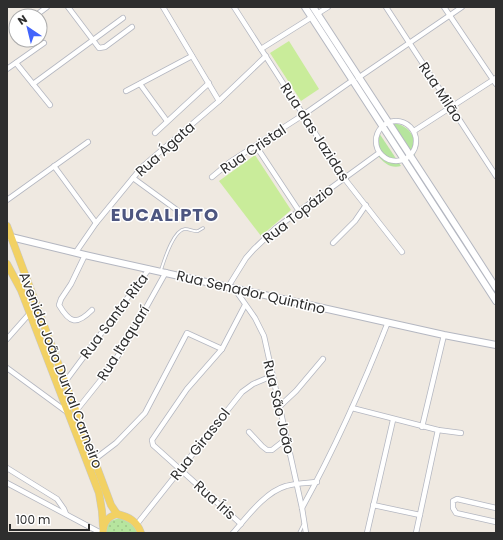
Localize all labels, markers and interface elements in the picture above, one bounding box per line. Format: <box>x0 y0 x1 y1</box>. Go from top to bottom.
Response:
north arrow <box>8 8 48 48</box>
text: N <box>14 11 30 29</box>
street label: Rua Milão <box>414 58 468 126</box>
street label: Rua das Jazidas <box>276 79 354 185</box>
street label: Rua Ágata <box>131 117 199 181</box>
street label: Rua Cristal <box>216 120 290 178</box>
street label: Rua Topázio <box>258 180 338 248</box>
district label: EUCALIPTO <box>111 202 219 227</box>
street label: Rua Senador Quintino <box>175 265 327 319</box>
street label: Avenida João Durval Carneiro <box>14 269 108 471</box>
street label: Rua Santa Rita <box>75 269 153 363</box>
street label: Rua Itaquarí <box>92 301 154 384</box>
street label: Rua São João <box>258 358 300 456</box>
street label: Rua Girassol <box>165 404 235 484</box>
street label: Rua Íris <box>190 476 240 524</box>
scale bar <box>10 506 89 532</box>
text: 100 m <box>16 511 50 528</box>

